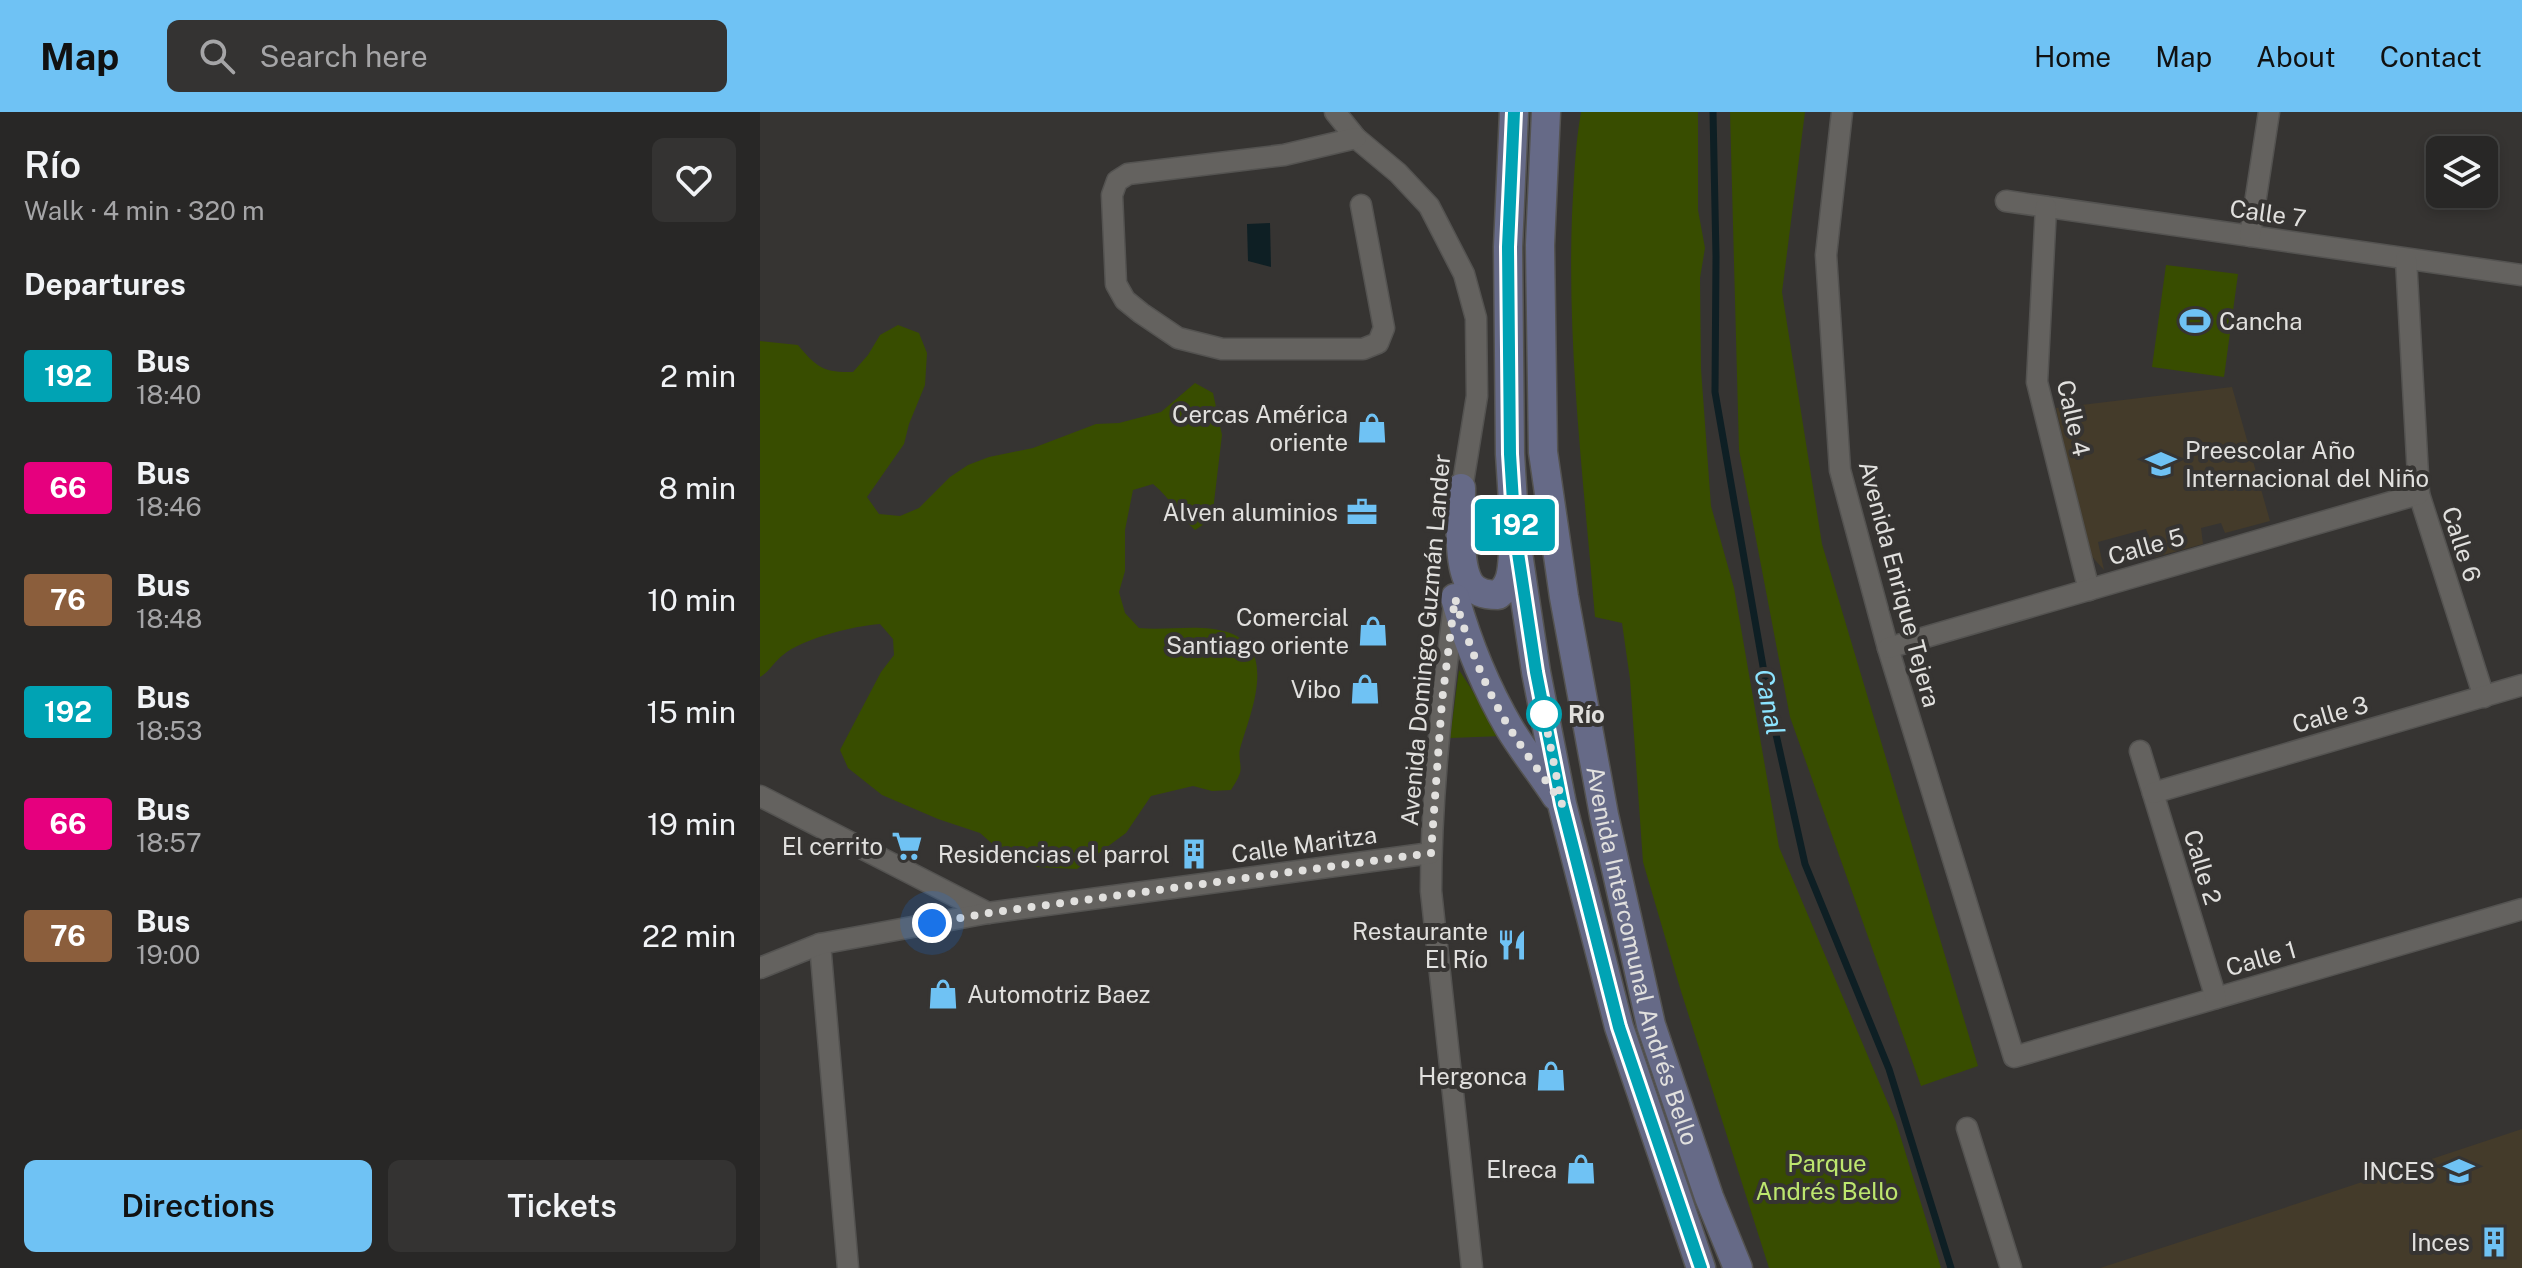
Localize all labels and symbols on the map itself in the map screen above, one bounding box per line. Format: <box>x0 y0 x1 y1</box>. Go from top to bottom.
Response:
street label: Calle 7 <box>2228 194 2308 232</box>
sports icon: Cancha <box>2178 304 2212 338</box>
place label: Cancha <box>2219 307 2302 335</box>
street label: Calle 4 <box>2052 377 2096 459</box>
place label: Cercas América oriente <box>1172 400 1348 456</box>
shop icon: Cercas América oriente <box>1355 411 1389 445</box>
place label: Preescolar Año Internacional del Niño <box>2185 436 2429 492</box>
school or university icon: Preescolar Año Internacional del Niño <box>2144 447 2178 481</box>
street label: Avenida Domingo Guzmán Lander <box>1395 453 1455 827</box>
street label: Avenida Enrique Tejera <box>1854 458 1946 710</box>
office icon: Alven aluminios <box>1345 495 1379 529</box>
place label: Alven aluminios <box>1163 498 1338 526</box>
line badge: 192 <box>1469 499 1561 551</box>
street label: Calle 6 <box>2437 503 2487 585</box>
street label: Calle 5 <box>2105 522 2187 570</box>
place label: Comercial Santiago oriente <box>1166 603 1349 659</box>
shop icon: Comercial Santiago oriente <box>1356 614 1390 648</box>
water label: Canal <box>1748 666 1792 738</box>
shop icon: Vibo <box>1348 672 1382 706</box>
place label: Vibo <box>1291 675 1341 703</box>
street label: Calle 3 <box>2289 690 2371 738</box>
marker: Río <box>1527 697 1561 731</box>
place label: Río <box>1568 700 1605 728</box>
street label: Avenida Intercomunal Andrés Bello <box>1581 764 1705 1149</box>
street label: Calle Maritza <box>1230 820 1378 868</box>
street label: Calle 2 <box>2178 826 2228 908</box>
supermarket icon: El cerrito <box>890 829 924 863</box>
place label: El cerrito <box>782 832 883 860</box>
building icon: Residencias el parrol <box>1177 837 1211 871</box>
place label: Residencias el parrol <box>938 840 1170 868</box>
your location <box>912 903 952 943</box>
place label: Restaurante El Río <box>1352 917 1488 973</box>
restaurant icon: Restaurante El Río <box>1495 928 1529 962</box>
street label: Calle 1 <box>2222 935 2300 981</box>
shop icon: Automotriz Baez <box>926 977 960 1011</box>
place label: Automotriz Baez <box>967 980 1150 1008</box>
shop icon: Hergonca <box>1534 1059 1568 1093</box>
place label: Hergonca <box>1418 1062 1527 1090</box>
park label: Parque Andrés Bello <box>1756 1149 1898 1205</box>
shop icon: Elreca <box>1564 1152 1598 1186</box>
school or university icon: INCES <box>2442 1154 2476 1188</box>
place label: Elreca <box>1486 1155 1557 1183</box>
place label: INCES <box>2363 1157 2435 1185</box>
building icon: Inces <box>2477 1225 2511 1259</box>
place label: Inces <box>2411 1228 2470 1256</box>

